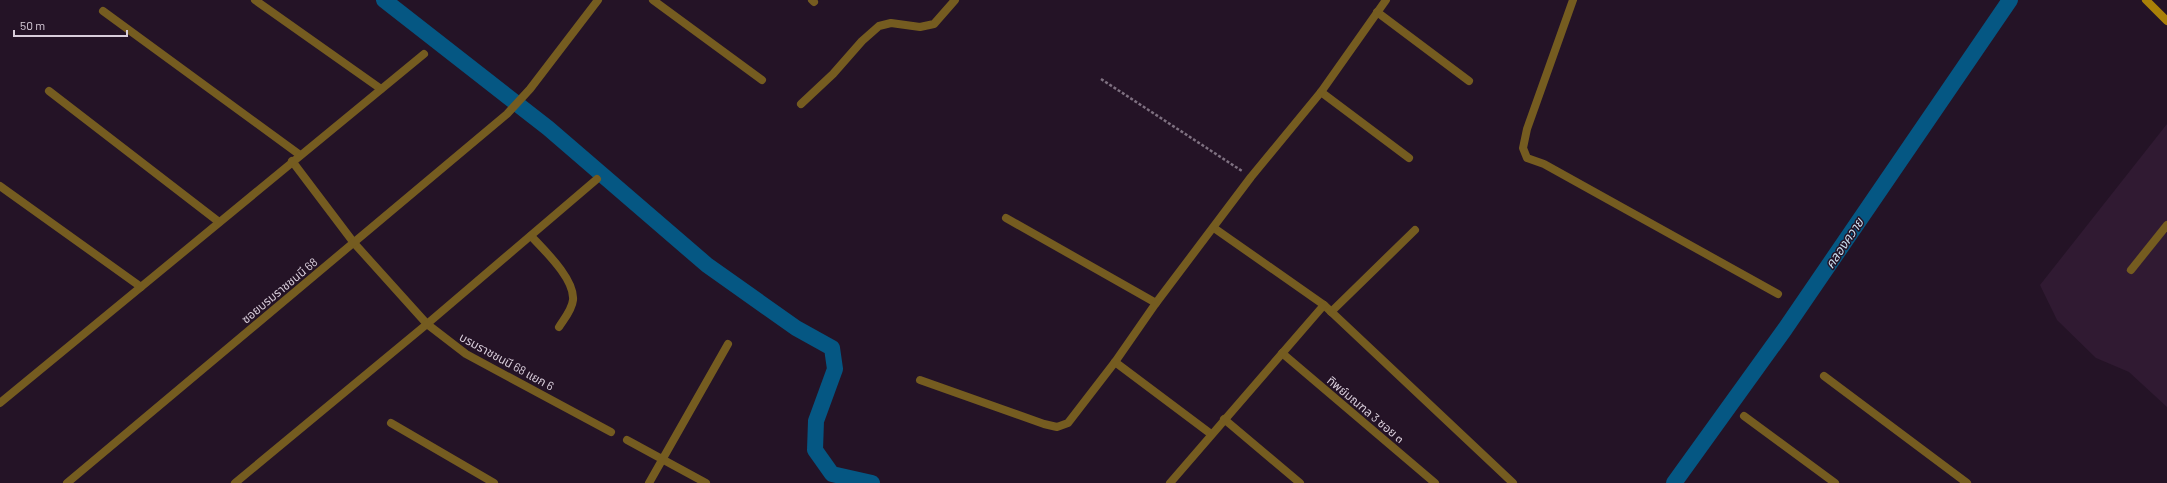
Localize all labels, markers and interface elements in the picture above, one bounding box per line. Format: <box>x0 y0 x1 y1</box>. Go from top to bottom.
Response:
scale bar <box>14 12 127 38</box>
text: 50 m <box>20 18 45 32</box>
water label: คลองควาย <box>1821 214 1867 271</box>
street label: ซอยบรมราชชนนี 68 <box>238 254 320 326</box>
street label: บรมราชชนนี 68 แยก 6 <box>457 329 557 393</box>
street label: ทิพย์มณฑล 3 ซอย ๓ <box>1325 373 1407 445</box>

